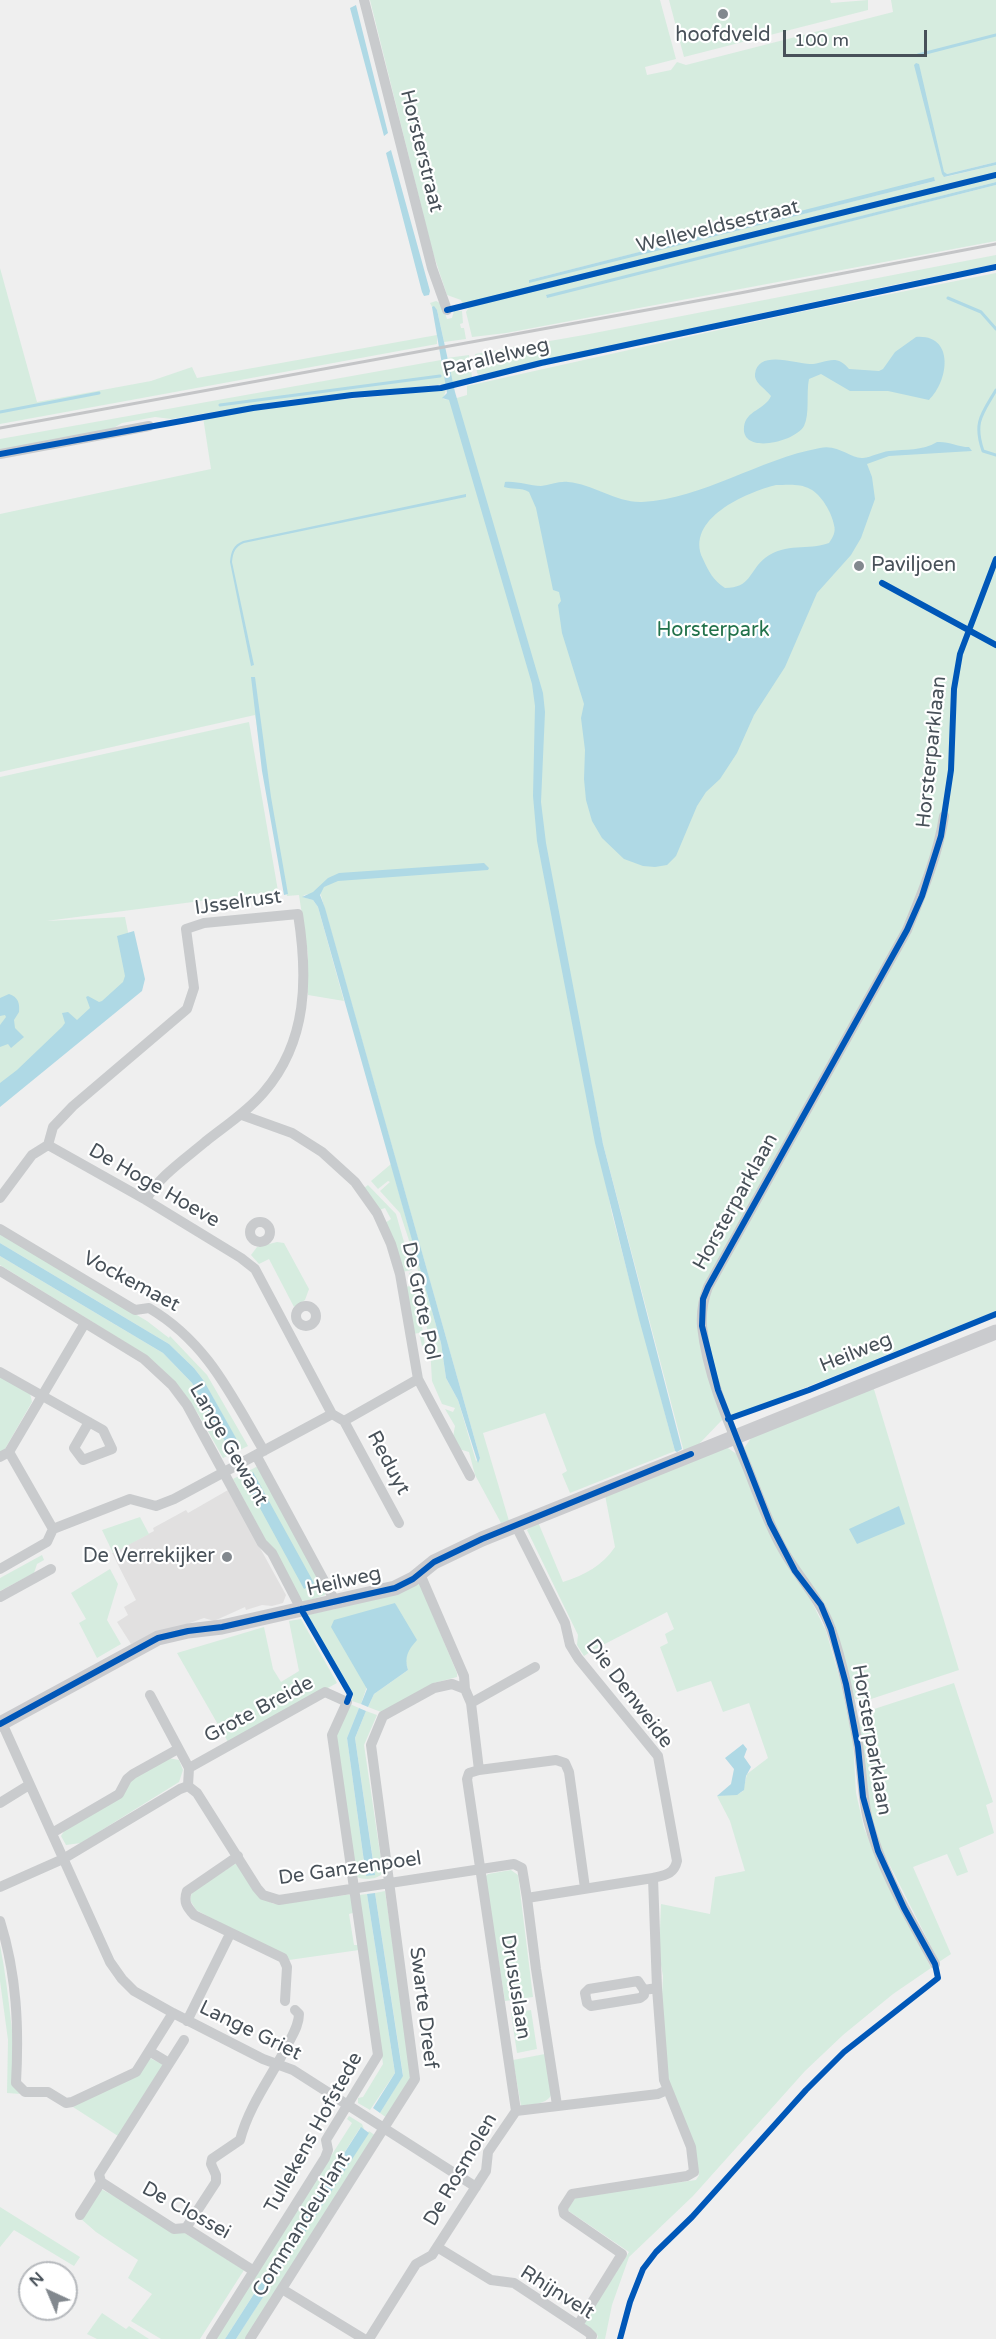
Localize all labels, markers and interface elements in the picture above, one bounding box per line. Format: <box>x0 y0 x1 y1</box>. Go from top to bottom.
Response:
marker: hoofdveld <box>716 7 730 21</box>
scale bar <box>786 18 930 56</box>
place label: hoofdveld <box>675 24 771 48</box>
text: 100 m <box>794 29 849 51</box>
street label: Horsterstraat <box>394 87 448 215</box>
street label: Welleveldsestraat <box>634 195 802 259</box>
street label: Parallelweg <box>440 333 552 383</box>
place label: Paviljoen <box>871 554 956 578</box>
marker: Paviljoen <box>852 559 866 573</box>
park label: Horsterpark <box>656 619 770 643</box>
street label: Horsterparklaan <box>912 675 952 829</box>
street label: IJsselrust <box>193 885 283 921</box>
street label: Horsterparklaan <box>688 1129 784 1275</box>
street label: De Hoge Hoeve <box>84 1139 224 1233</box>
street label: De Grote Pol <box>396 1240 444 1362</box>
street label: Vockemaet <box>78 1246 184 1318</box>
street label: Heilweg <box>816 1328 896 1378</box>
street label: Lange Gewant <box>183 1380 273 1510</box>
street label: Reduyt <box>361 1427 415 1499</box>
place label: De Verrekijker <box>83 1545 215 1569</box>
marker: De Verrekijker <box>220 1550 234 1564</box>
street label: Heilweg <box>304 1562 384 1602</box>
street label: Die Denweide <box>580 1635 678 1753</box>
street label: Horsterparklaan <box>846 1663 896 1817</box>
street label: Grote Breide <box>200 1671 318 1749</box>
street label: De Ganzenpoel <box>277 1847 423 1891</box>
street label: Drususlaan <box>495 1933 535 2041</box>
street label: Swarte Dreef <box>404 1946 442 2070</box>
street label: Lange Griet <box>195 1996 305 2066</box>
street label: Tullekens Hofstede <box>260 2048 368 2218</box>
street label: De Rosmolen <box>419 2109 503 2231</box>
street label: Commandeurlant <box>248 2148 356 2302</box>
street label: De Clossei <box>137 2177 235 2245</box>
north arrow <box>18 2261 78 2321</box>
street label: Rhijnvelt <box>515 2261 599 2325</box>
text: N <box>25 2268 48 2291</box>

